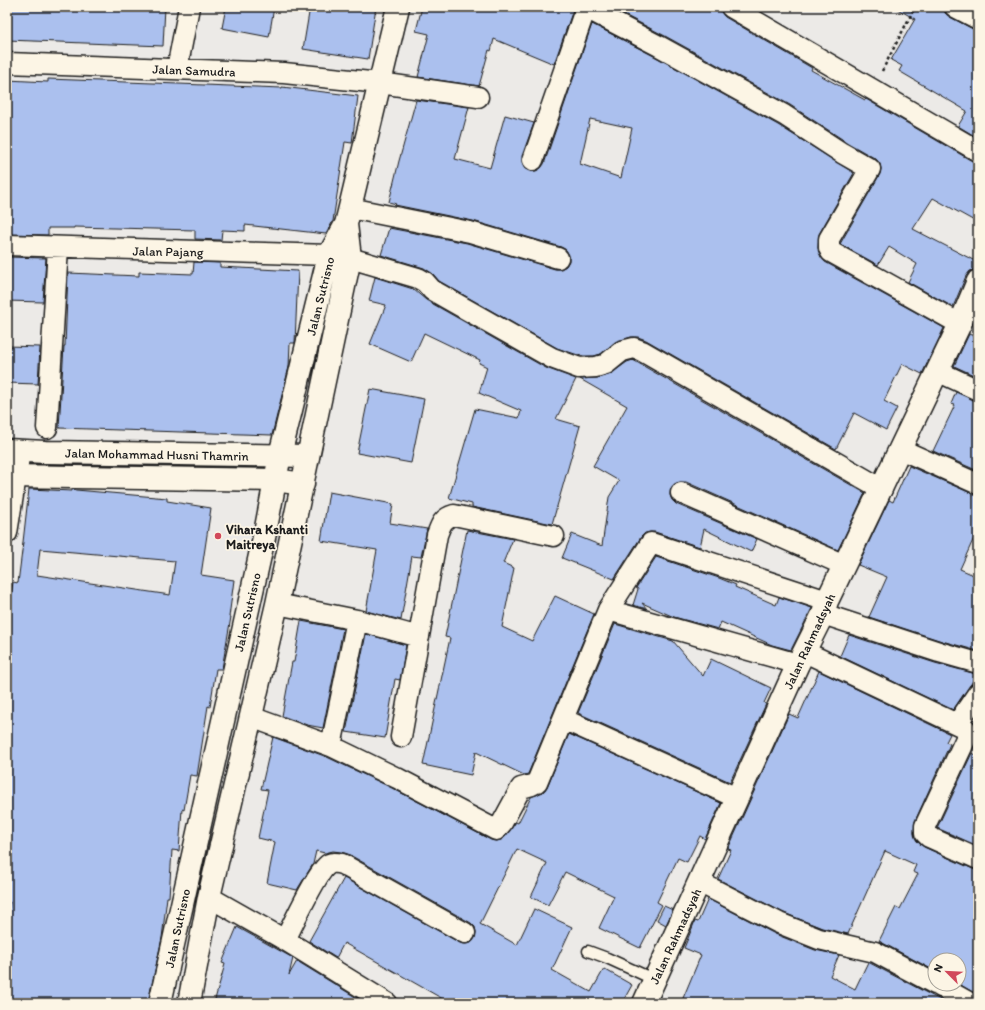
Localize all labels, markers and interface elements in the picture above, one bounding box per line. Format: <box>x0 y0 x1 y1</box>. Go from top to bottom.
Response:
street label: Jalan Samudra <box>152 62 237 79</box>
street label: Jalan Pajang <box>132 243 204 260</box>
street label: Jalan Sutrisno <box>303 255 338 337</box>
street label: Jalan Mohammad Husni Thamrin <box>65 445 250 464</box>
place label: Vihara Kshanti Maitreya <box>226 522 308 553</box>
marker: Vihara Kshanti Maitreya <box>213 531 223 541</box>
street label: Jalan Sutrisno <box>231 571 264 653</box>
street label: Jalan Rahmadsyah <box>781 591 838 692</box>
street label: Jalan Rahmadsyah <box>647 886 704 987</box>
street label: Jalan Sutrisno <box>162 887 193 969</box>
north arrow <box>927 952 967 992</box>
text: N <box>931 962 946 974</box>

